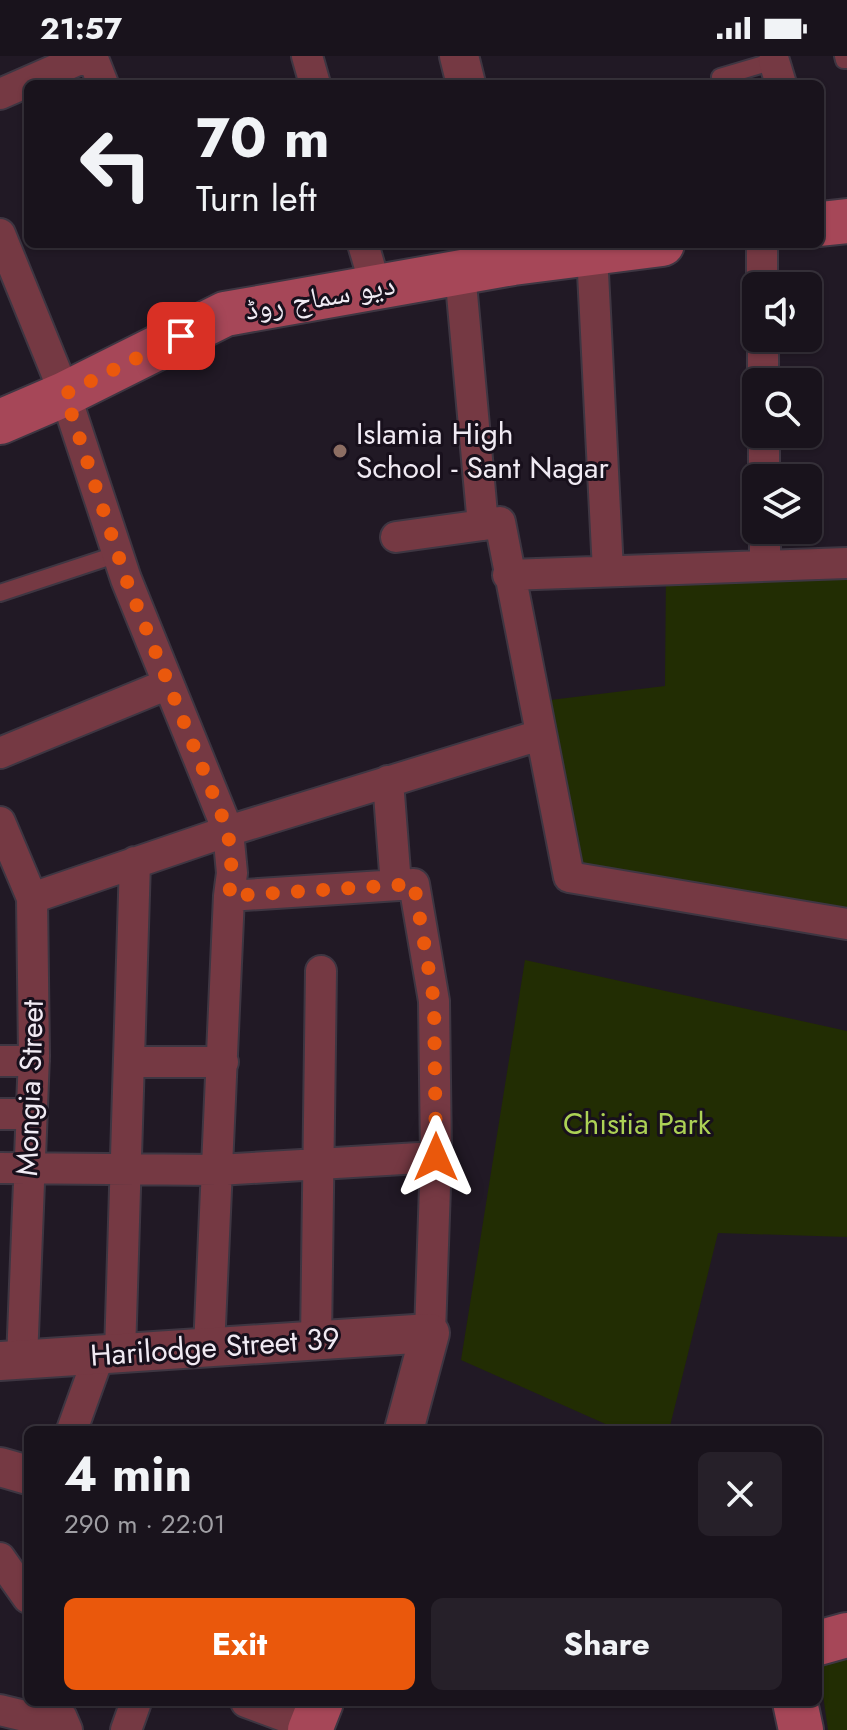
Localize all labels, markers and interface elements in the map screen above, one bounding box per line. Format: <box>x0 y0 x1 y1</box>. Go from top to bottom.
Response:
text: 21:57 <box>40 7 122 50</box>
text: 70 m <box>196 97 330 178</box>
icon: left <box>64 112 168 216</box>
text: Turn left <box>196 172 317 224</box>
street label: دیو سماج روڈ <box>242 262 398 331</box>
map controls <box>742 272 822 544</box>
button: sound <box>742 272 822 352</box>
pin <box>147 302 215 370</box>
icon: arrive <box>159 314 203 358</box>
button: search <box>742 368 822 448</box>
place label: Islamia High School - Sant Nagar <box>356 412 610 489</box>
marker: Islamia High School - Sant Nagar <box>331 442 349 460</box>
button: layers <box>742 464 822 544</box>
street label: Mongia Street <box>5 998 54 1177</box>
park label: Chistia Park <box>563 1102 712 1145</box>
position arrow <box>394 1115 478 1199</box>
street label: Harilodge Street 39 <box>89 1316 341 1377</box>
text: 4 min <box>64 1440 192 1509</box>
button: close <box>698 1452 782 1536</box>
text: 290 m · 22:01 <box>64 1505 226 1543</box>
button: Exit <box>64 1598 415 1690</box>
button: Share <box>431 1598 782 1690</box>

